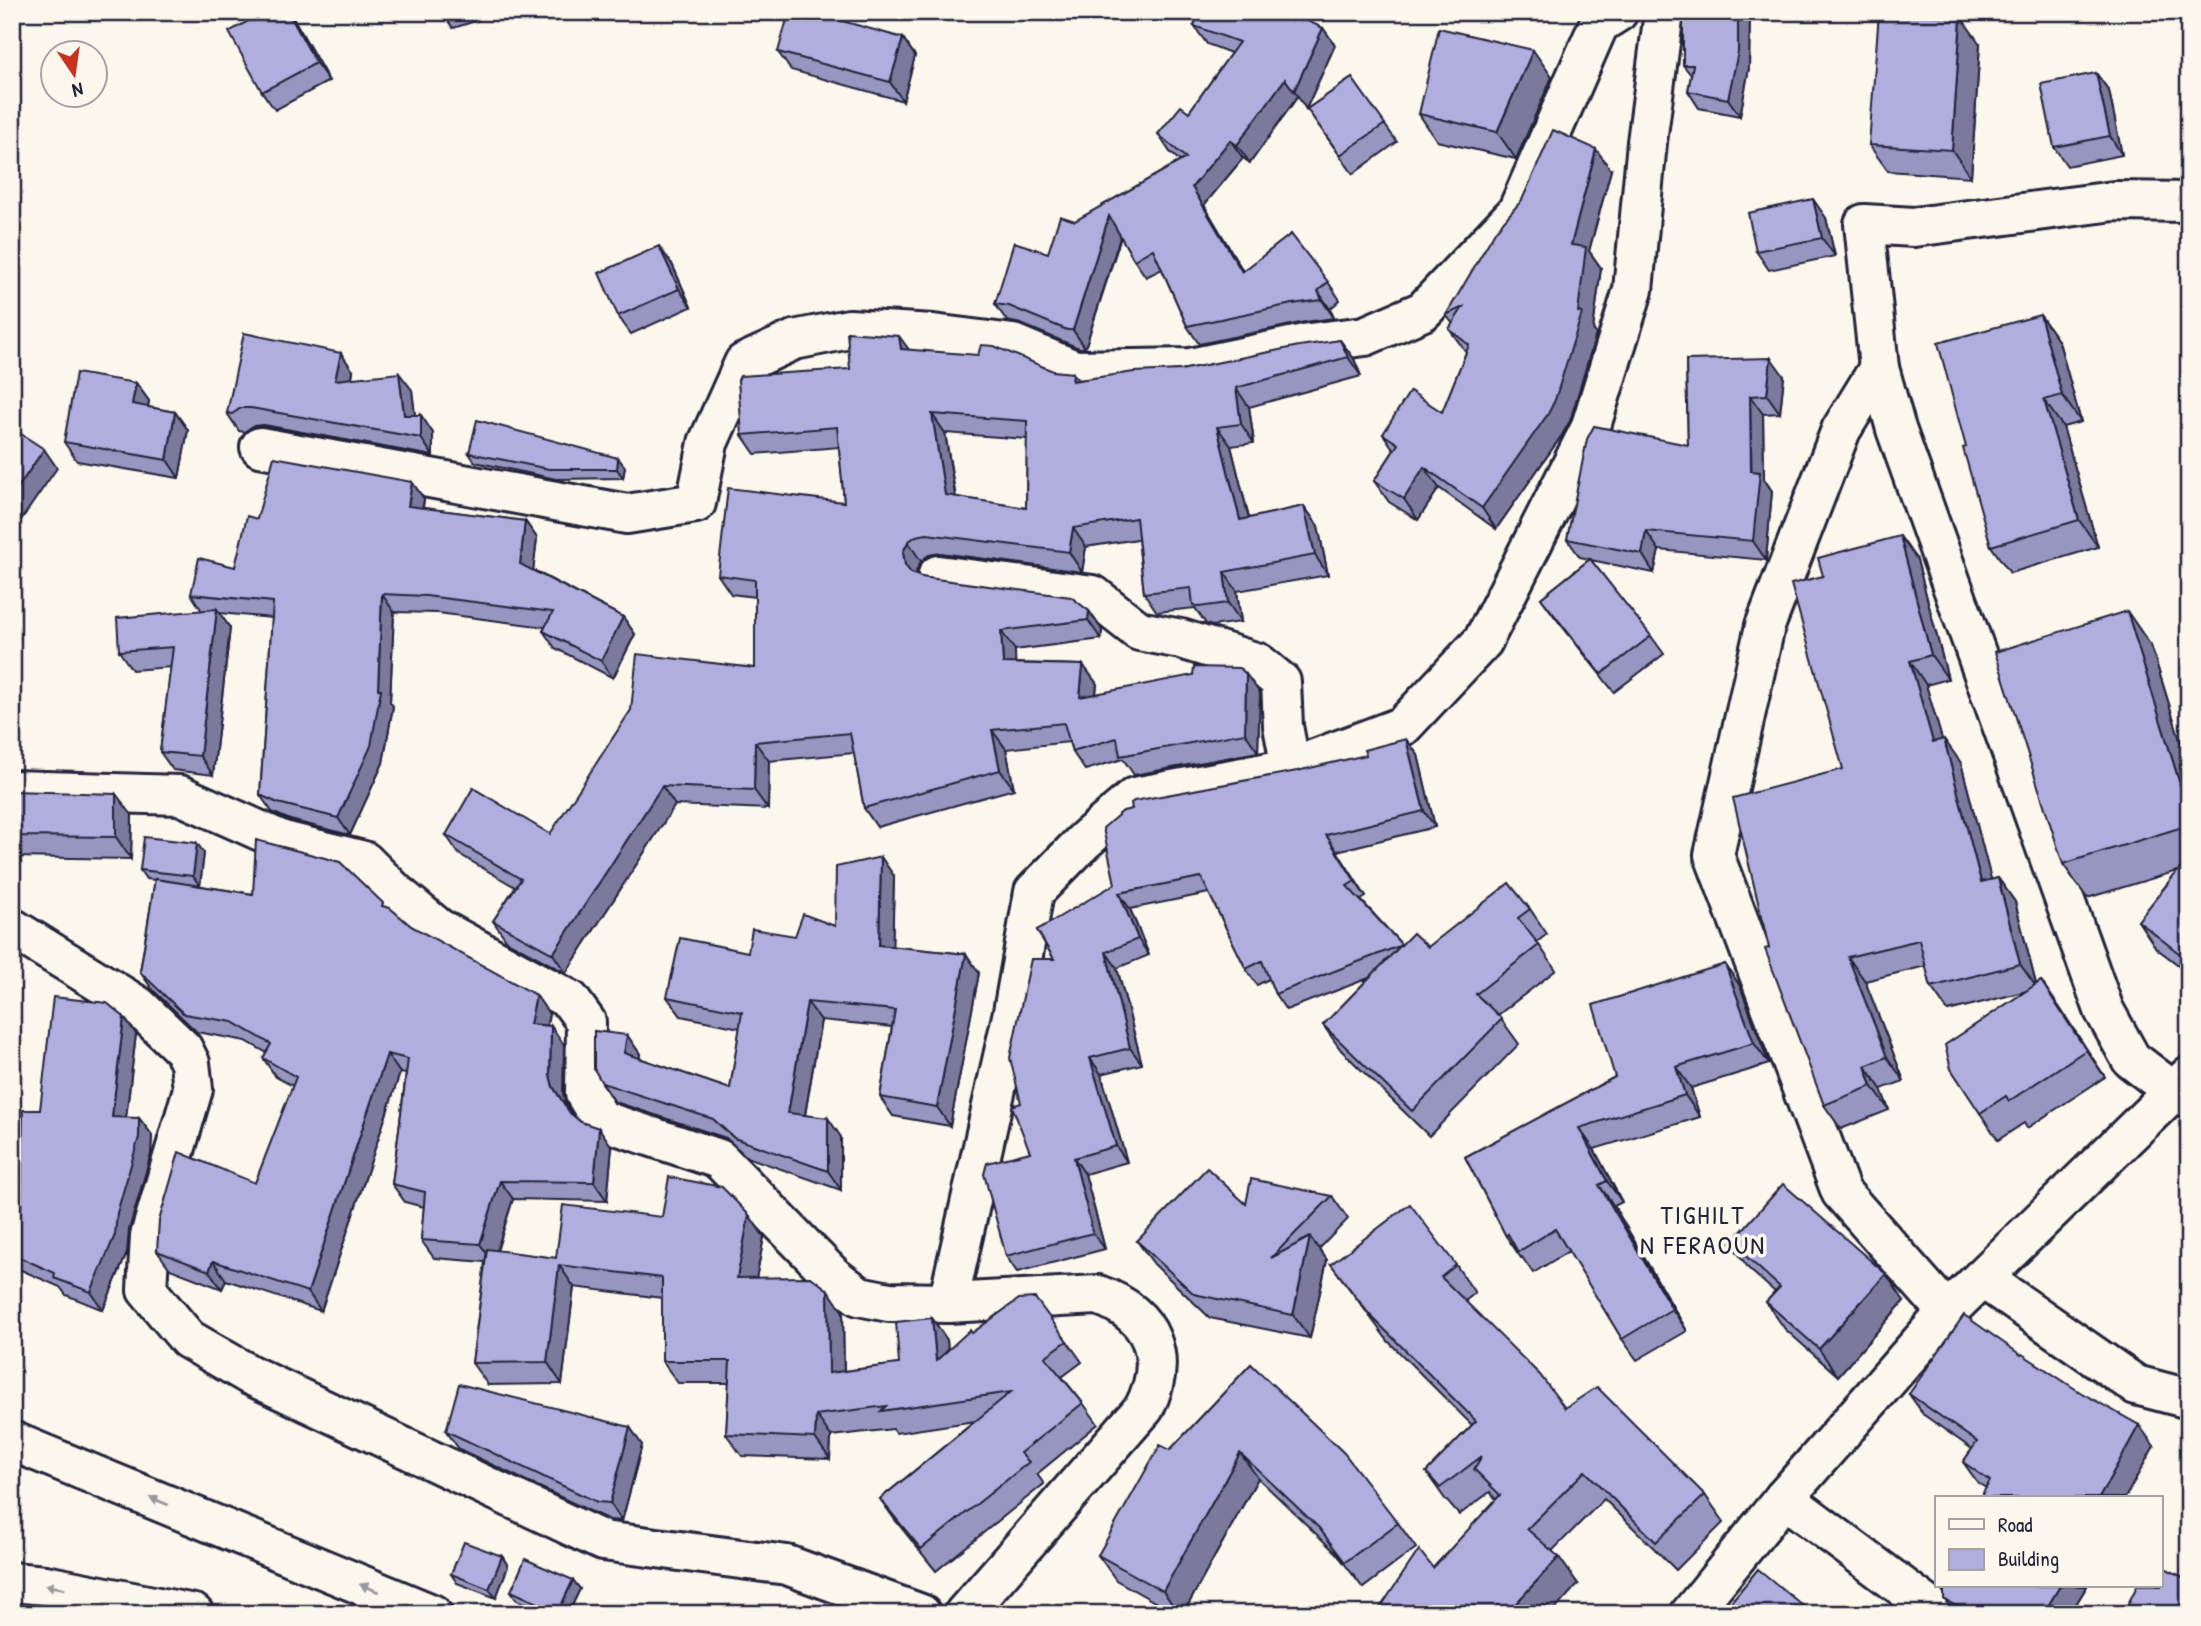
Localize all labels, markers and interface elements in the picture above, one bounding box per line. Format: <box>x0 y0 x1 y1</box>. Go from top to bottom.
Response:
north arrow <box>38 38 108 108</box>
text: N <box>70 77 86 104</box>
district label: TIGHILT N FERAOUN <box>1640 1197 1766 1262</box>
one-way arrow <box>149 1495 169 1507</box>
legend <box>1935 1496 2162 1588</box>
text: Road <box>1998 1510 2032 1539</box>
text: Building <box>1998 1544 2059 1573</box>
one-way arrow <box>44 1581 66 1592</box>
one-way arrow <box>359 1582 380 1593</box>

